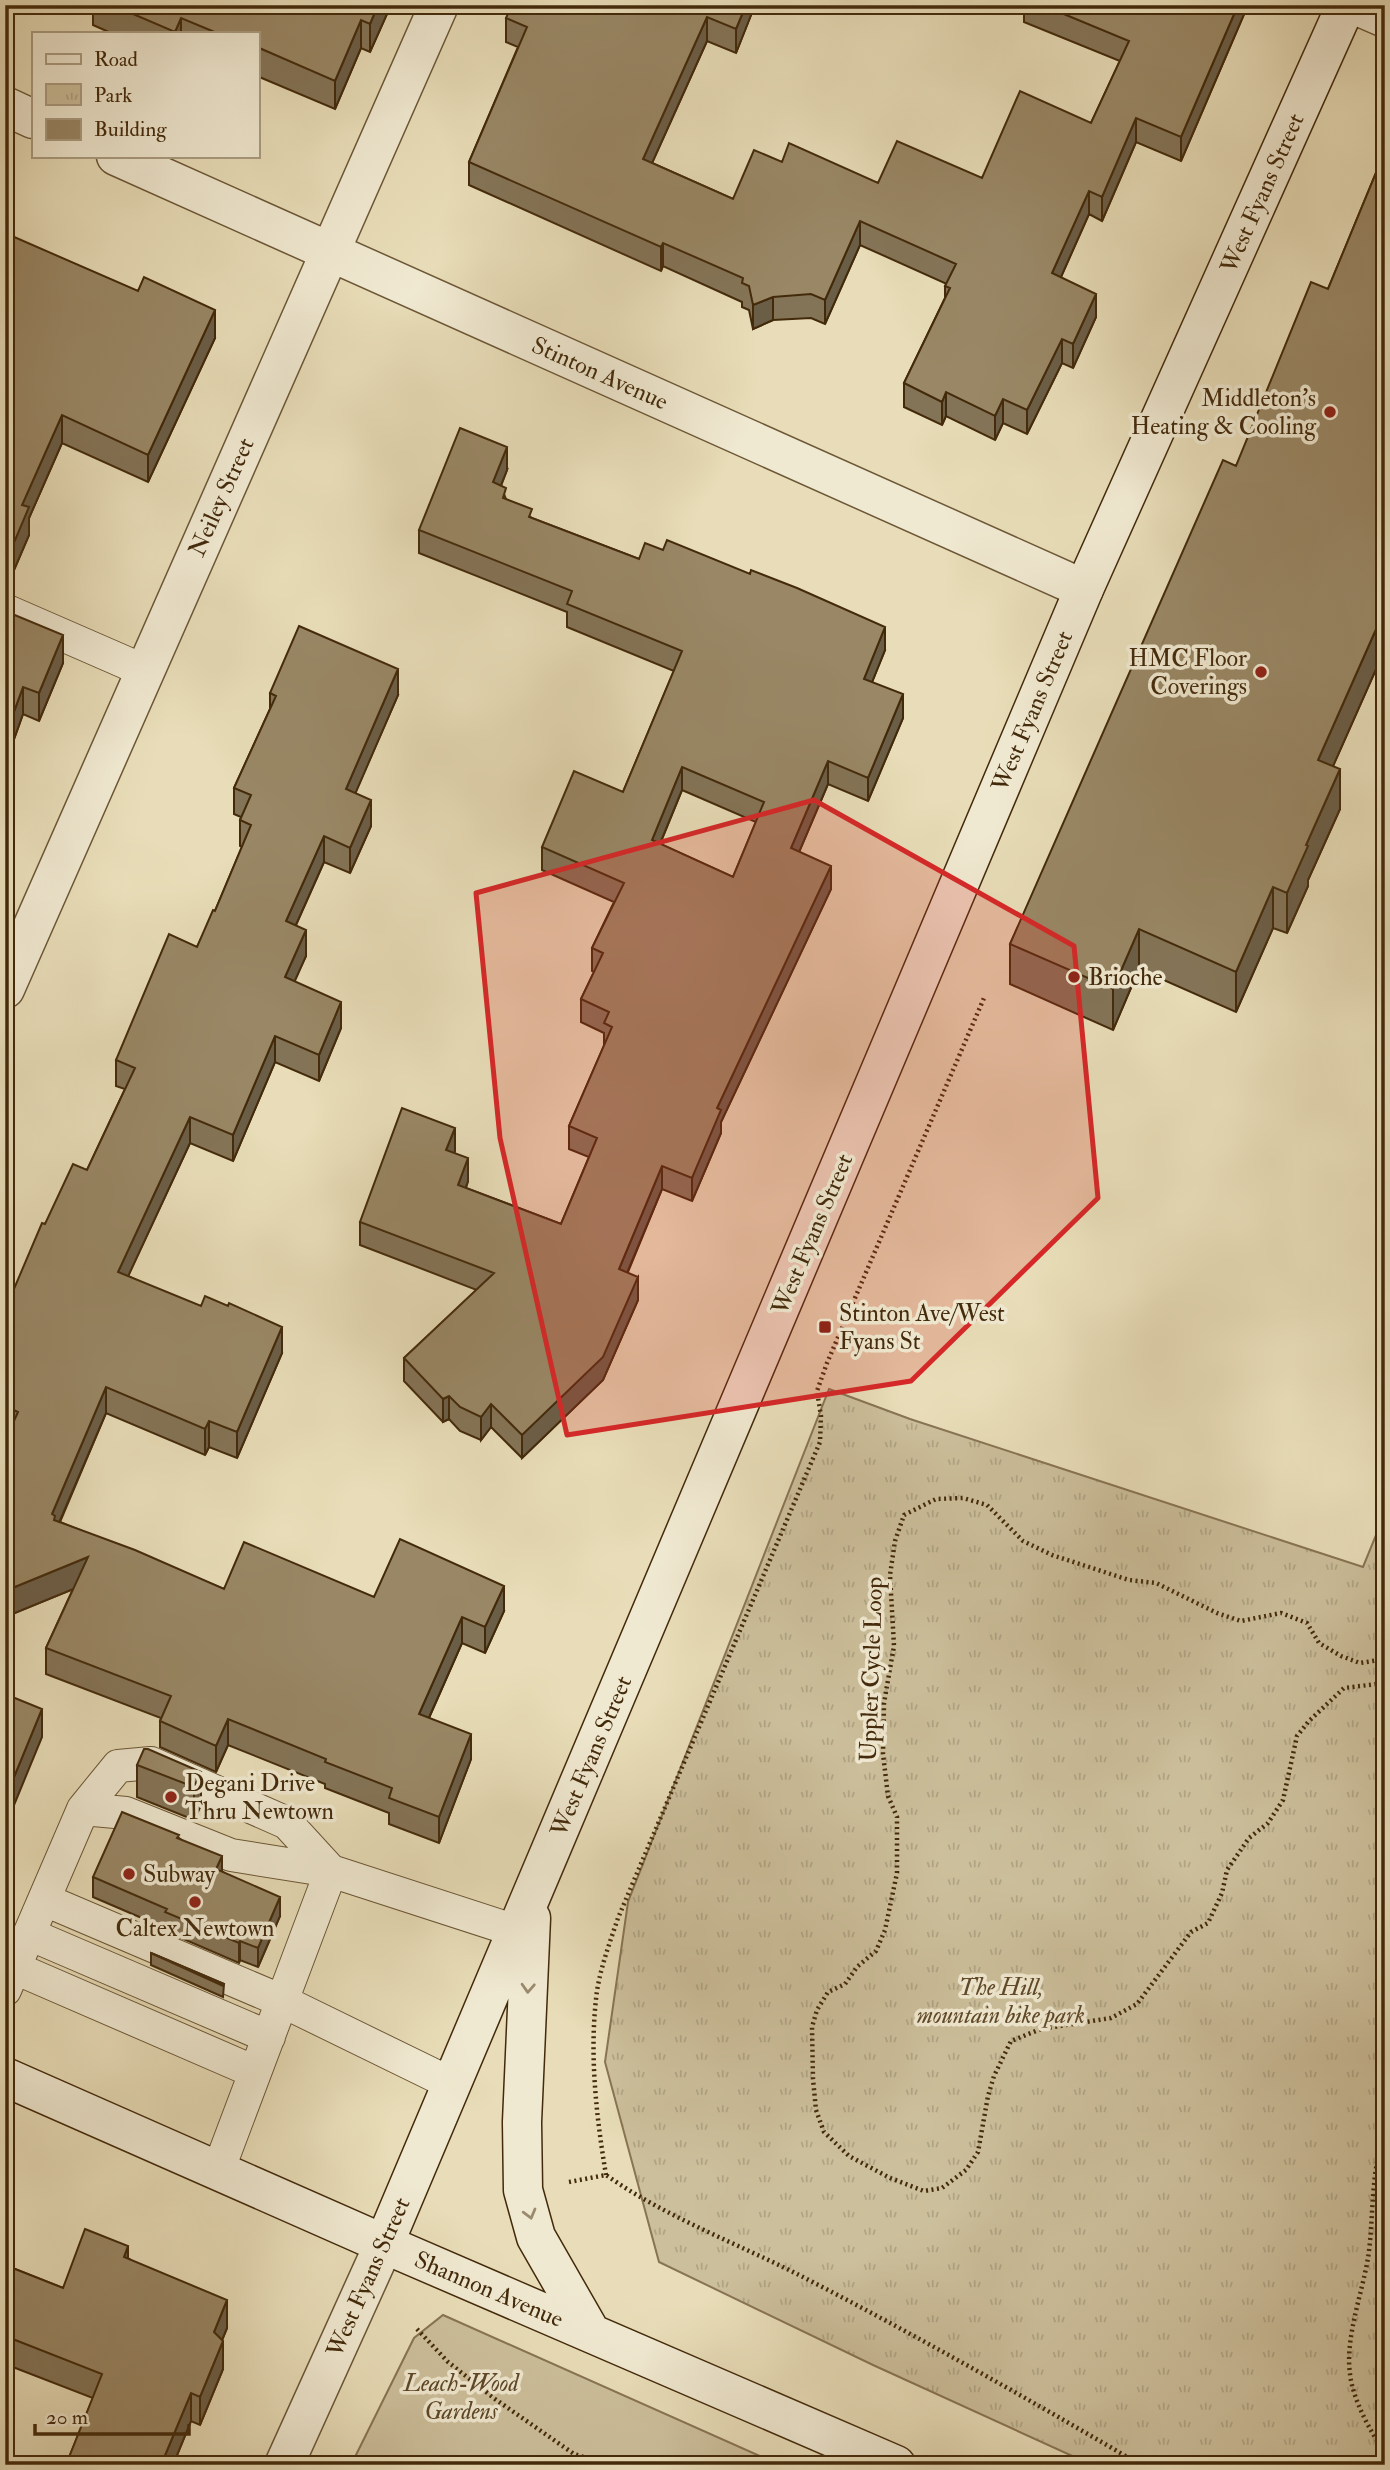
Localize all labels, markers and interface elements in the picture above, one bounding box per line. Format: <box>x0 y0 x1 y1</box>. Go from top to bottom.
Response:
legend <box>32 32 259 158</box>
text: Road <box>94 46 139 73</box>
text: Park <box>94 82 132 109</box>
street label: West Fyans Street <box>1213 108 1312 279</box>
text: Building <box>94 116 167 143</box>
street label: Stinton Avenue <box>527 330 673 417</box>
place label: Middleton's Heating & Cooling <box>1131 383 1317 442</box>
marker: Middleton's Heating & Cooling <box>1322 404 1338 420</box>
street label: Neiley Street <box>181 433 262 561</box>
street label: West Fyans Street <box>984 626 1080 797</box>
place label: HMC Floor Coverings <box>1129 643 1247 702</box>
marker: HMC Floor Coverings <box>1253 664 1269 680</box>
place label: Brioche <box>1088 962 1163 993</box>
marker: Brioche <box>1066 969 1082 985</box>
street label: West Fyans Street <box>764 1149 860 1320</box>
place label: Stinton Ave/West Fyans St <box>839 1298 1005 1357</box>
marker: Stinton Ave/West Fyans St <box>817 1319 833 1335</box>
street label: Uppler Cycle Loop <box>853 1576 890 1762</box>
street label: West Fyans Street <box>543 1671 639 1842</box>
place label: Degani Drive Thru Newtown <box>185 1768 334 1827</box>
marker: Degani Drive Thru Newtown <box>163 1789 179 1805</box>
place label: Subway <box>143 1859 216 1890</box>
marker: Subway <box>121 1866 137 1882</box>
marker: Caltex Newtown <box>187 1894 203 1910</box>
place label: Caltex Newtown <box>116 1913 274 1944</box>
park label: The Hill, mountain bike park <box>917 1972 1085 2031</box>
one-way arrow <box>521 1982 536 1993</box>
street label: West Fyans Street <box>319 2192 418 2363</box>
one-way arrow <box>522 2208 536 2220</box>
street label: Shannon Avenue <box>410 2244 568 2335</box>
park label: Leach-Wood Gardens <box>403 2368 520 2427</box>
scale bar <box>35 2393 189 2437</box>
text: 20 m <box>46 2404 88 2431</box>

